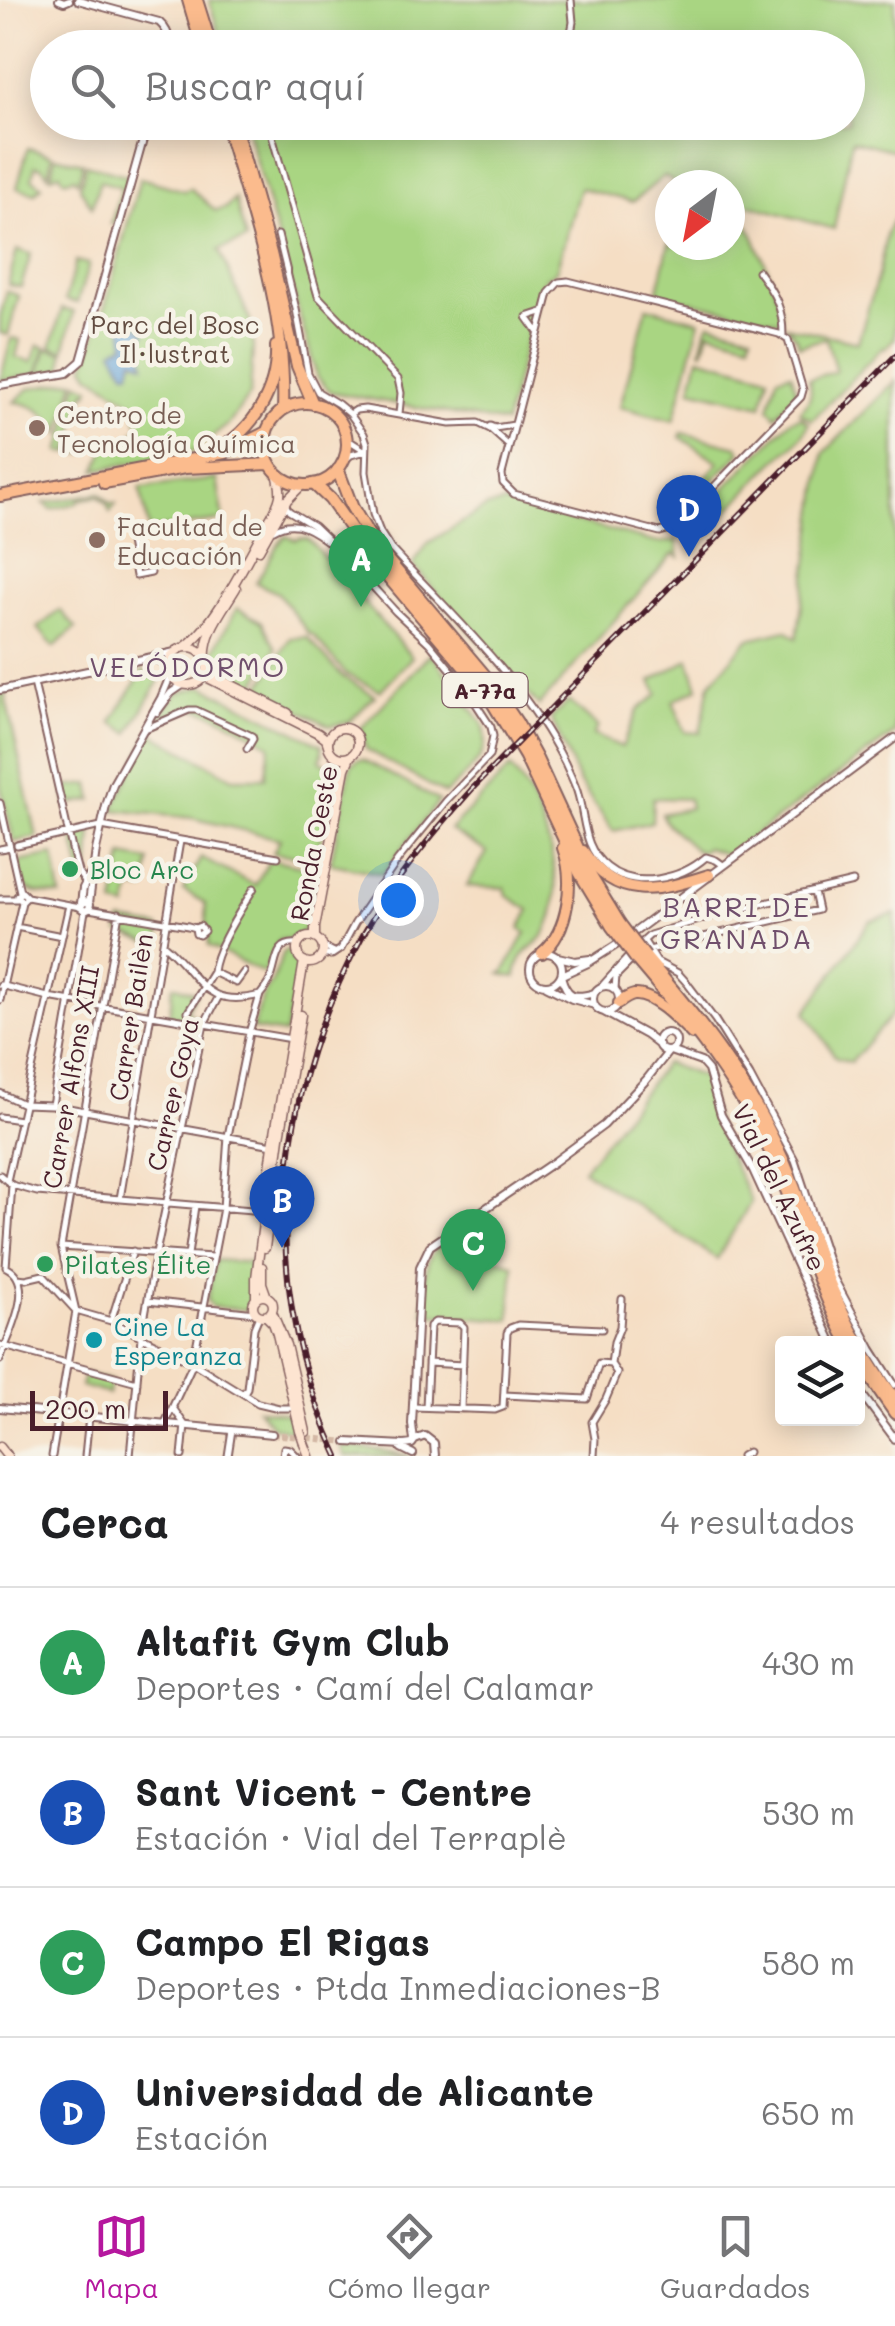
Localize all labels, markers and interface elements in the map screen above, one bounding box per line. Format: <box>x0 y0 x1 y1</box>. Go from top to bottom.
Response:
search box <box>30 30 865 140</box>
icon: search <box>65 58 120 113</box>
text: Buscar aquí <box>145 60 366 110</box>
north arrow <box>655 170 745 260</box>
park label: Parc del Bosc Il·lustrat <box>91 308 259 369</box>
place label: Centro de Tecnología Química <box>57 398 296 459</box>
marker: Centro de Tecnología Química <box>26 417 48 439</box>
pin: D <box>656 474 722 557</box>
place label: Facultad de Educación <box>117 510 263 571</box>
pin: A <box>328 524 394 607</box>
marker: Facultad de Educación <box>86 529 108 551</box>
district label: VELÓDORMO <box>89 648 287 684</box>
road number: A-77a <box>442 673 528 707</box>
street label: Ronda Oeste <box>282 762 344 924</box>
place label: Bloc Arc <box>90 853 194 885</box>
marker: Bloc Arc <box>59 858 81 880</box>
your location <box>373 875 424 926</box>
district label: BARRI DE GRANADA <box>660 888 814 956</box>
street label: Carrer Bailèn <box>101 931 159 1103</box>
street label: Carrer Alfons XIII <box>35 963 105 1191</box>
street label: Carrer Goya <box>139 1014 206 1174</box>
street label: Vial del Azufre <box>726 1098 834 1276</box>
pin: B <box>250 1166 314 1248</box>
pin: C <box>440 1208 506 1291</box>
place label: Pilates Élite <box>65 1248 211 1280</box>
marker: Pilates Élite <box>34 1253 56 1275</box>
place label: Cine La Esperanza <box>114 1310 243 1371</box>
marker: Cine La Esperanza <box>83 1329 105 1351</box>
map controls <box>775 1336 865 1426</box>
button: layers <box>775 1336 865 1426</box>
scale bar <box>30 1386 168 1430</box>
text: 200 m <box>45 1390 126 1426</box>
text: Cerca <box>40 1494 169 1549</box>
text: 4 resultados <box>660 1500 855 1542</box>
text: Altafit Gym Club <box>135 1616 450 1666</box>
text: A <box>61 1641 84 1683</box>
text: 430 m <box>762 1641 855 1683</box>
text: Deportes · Camí del Calamar <box>135 1666 595 1708</box>
text: Sant Vicent - Centre <box>135 1766 532 1816</box>
text: B <box>62 1791 83 1833</box>
text: 530 m <box>762 1791 855 1833</box>
text: Estación · Vial del Terraplè <box>135 1816 567 1858</box>
text: Campo El Rigas <box>135 1916 430 1966</box>
text: C <box>61 1941 84 1983</box>
text: 580 m <box>761 1941 855 1983</box>
text: Deportes · Ptda Inmediaciones-B <box>135 1966 661 2008</box>
text: Universidad de Alicante <box>135 2066 594 2116</box>
text: D <box>61 2091 84 2133</box>
text: 650 m <box>762 2091 855 2133</box>
text: Estación <box>135 2116 268 2158</box>
tab: Mapa <box>84 2209 159 2305</box>
tab: Cómo llegar <box>328 2209 491 2305</box>
tab: Guardados <box>660 2209 811 2305</box>

